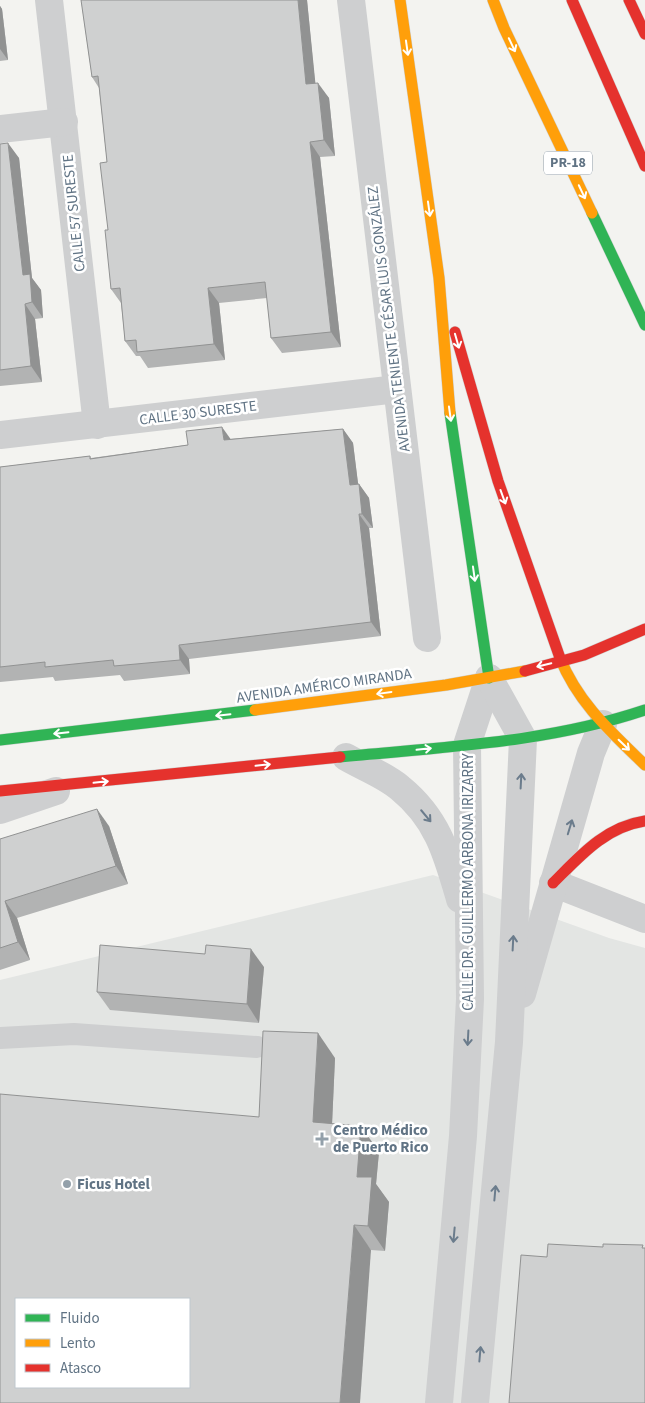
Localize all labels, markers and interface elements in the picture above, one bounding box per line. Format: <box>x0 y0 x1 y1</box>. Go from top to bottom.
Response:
one-way arrow <box>508 37 518 52</box>
one-way arrow <box>402 40 412 56</box>
road number: PR-18 <box>544 152 592 174</box>
street label: CALLE 57 SURESTE <box>57 153 91 273</box>
one-way arrow <box>578 184 587 199</box>
street label: AVENIDA TENIENTE CÉSAR LUIS GONZÁLEZ <box>362 185 416 453</box>
one-way arrow <box>425 201 435 217</box>
one-way arrow <box>453 333 463 349</box>
street label: CALLE 30 SURESTE <box>138 395 258 431</box>
one-way arrow <box>445 405 455 421</box>
one-way arrow <box>499 489 509 505</box>
one-way arrow <box>469 566 479 582</box>
one-way arrow <box>536 661 552 670</box>
street label: AVENIDA AMÉRICO MIRANDA <box>235 663 414 709</box>
one-way arrow <box>376 689 392 699</box>
one-way arrow <box>215 710 231 720</box>
one-way arrow <box>54 728 70 738</box>
one-way arrow <box>618 739 630 751</box>
one-way arrow <box>416 745 432 754</box>
street label: CALLE DR. GUILLERMO ARBONA IRIZARRY <box>458 752 479 1011</box>
one-way arrow <box>254 761 270 770</box>
one-way arrow <box>516 773 525 789</box>
one-way arrow <box>93 777 109 787</box>
one-way arrow <box>421 810 432 823</box>
one-way arrow <box>566 819 576 835</box>
one-way arrow <box>509 936 518 952</box>
one-way arrow <box>464 1030 473 1046</box>
place label: Centro Médico de Puerto Rico <box>333 1120 429 1158</box>
marker: Centro Médico de Puerto Rico <box>315 1132 329 1146</box>
place label: Ficus Hotel <box>77 1174 150 1195</box>
marker: Ficus Hotel <box>61 1178 73 1190</box>
one-way arrow <box>490 1185 499 1201</box>
one-way arrow <box>449 1227 459 1243</box>
legend <box>15 1298 190 1388</box>
text: Fluido <box>60 1308 100 1329</box>
text: Lento <box>60 1333 96 1354</box>
one-way arrow <box>475 1347 485 1363</box>
text: Atasco <box>60 1358 101 1379</box>

